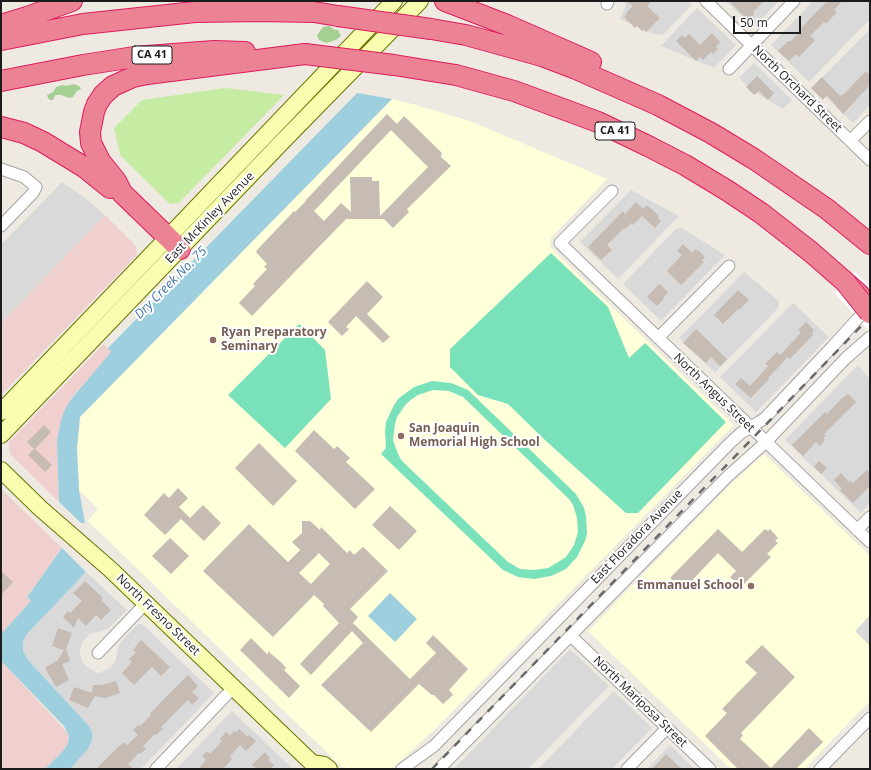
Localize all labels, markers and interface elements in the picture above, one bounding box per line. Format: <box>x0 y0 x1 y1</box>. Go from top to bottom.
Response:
scale bar <box>735 8 803 34</box>
text: 50 m <box>740 14 768 31</box>
street label: North Orchard Street <box>749 43 845 135</box>
road number: CA 41 <box>132 46 172 64</box>
road number: CA 41 <box>595 122 635 140</box>
street label: East McKinley Avenue <box>163 169 257 267</box>
water label: Dry Creek No. 75 <box>132 244 210 322</box>
place label: Ryan Preparatory Seminary <box>221 326 327 354</box>
marker: Ryan Preparatory Seminary <box>208 335 218 345</box>
street label: North Angus Street <box>670 351 758 435</box>
place label: San Joaquin Memorial High School <box>409 422 540 450</box>
marker: San Joaquin Memorial High School <box>396 431 406 441</box>
street label: East Floradora Avenue <box>588 487 686 587</box>
street label: North Fresno Street <box>113 571 203 659</box>
place label: Emmanuel School <box>637 579 743 593</box>
marker: Emmanuel School <box>746 581 756 591</box>
street label: North Mariposa Street <box>590 653 690 751</box>

